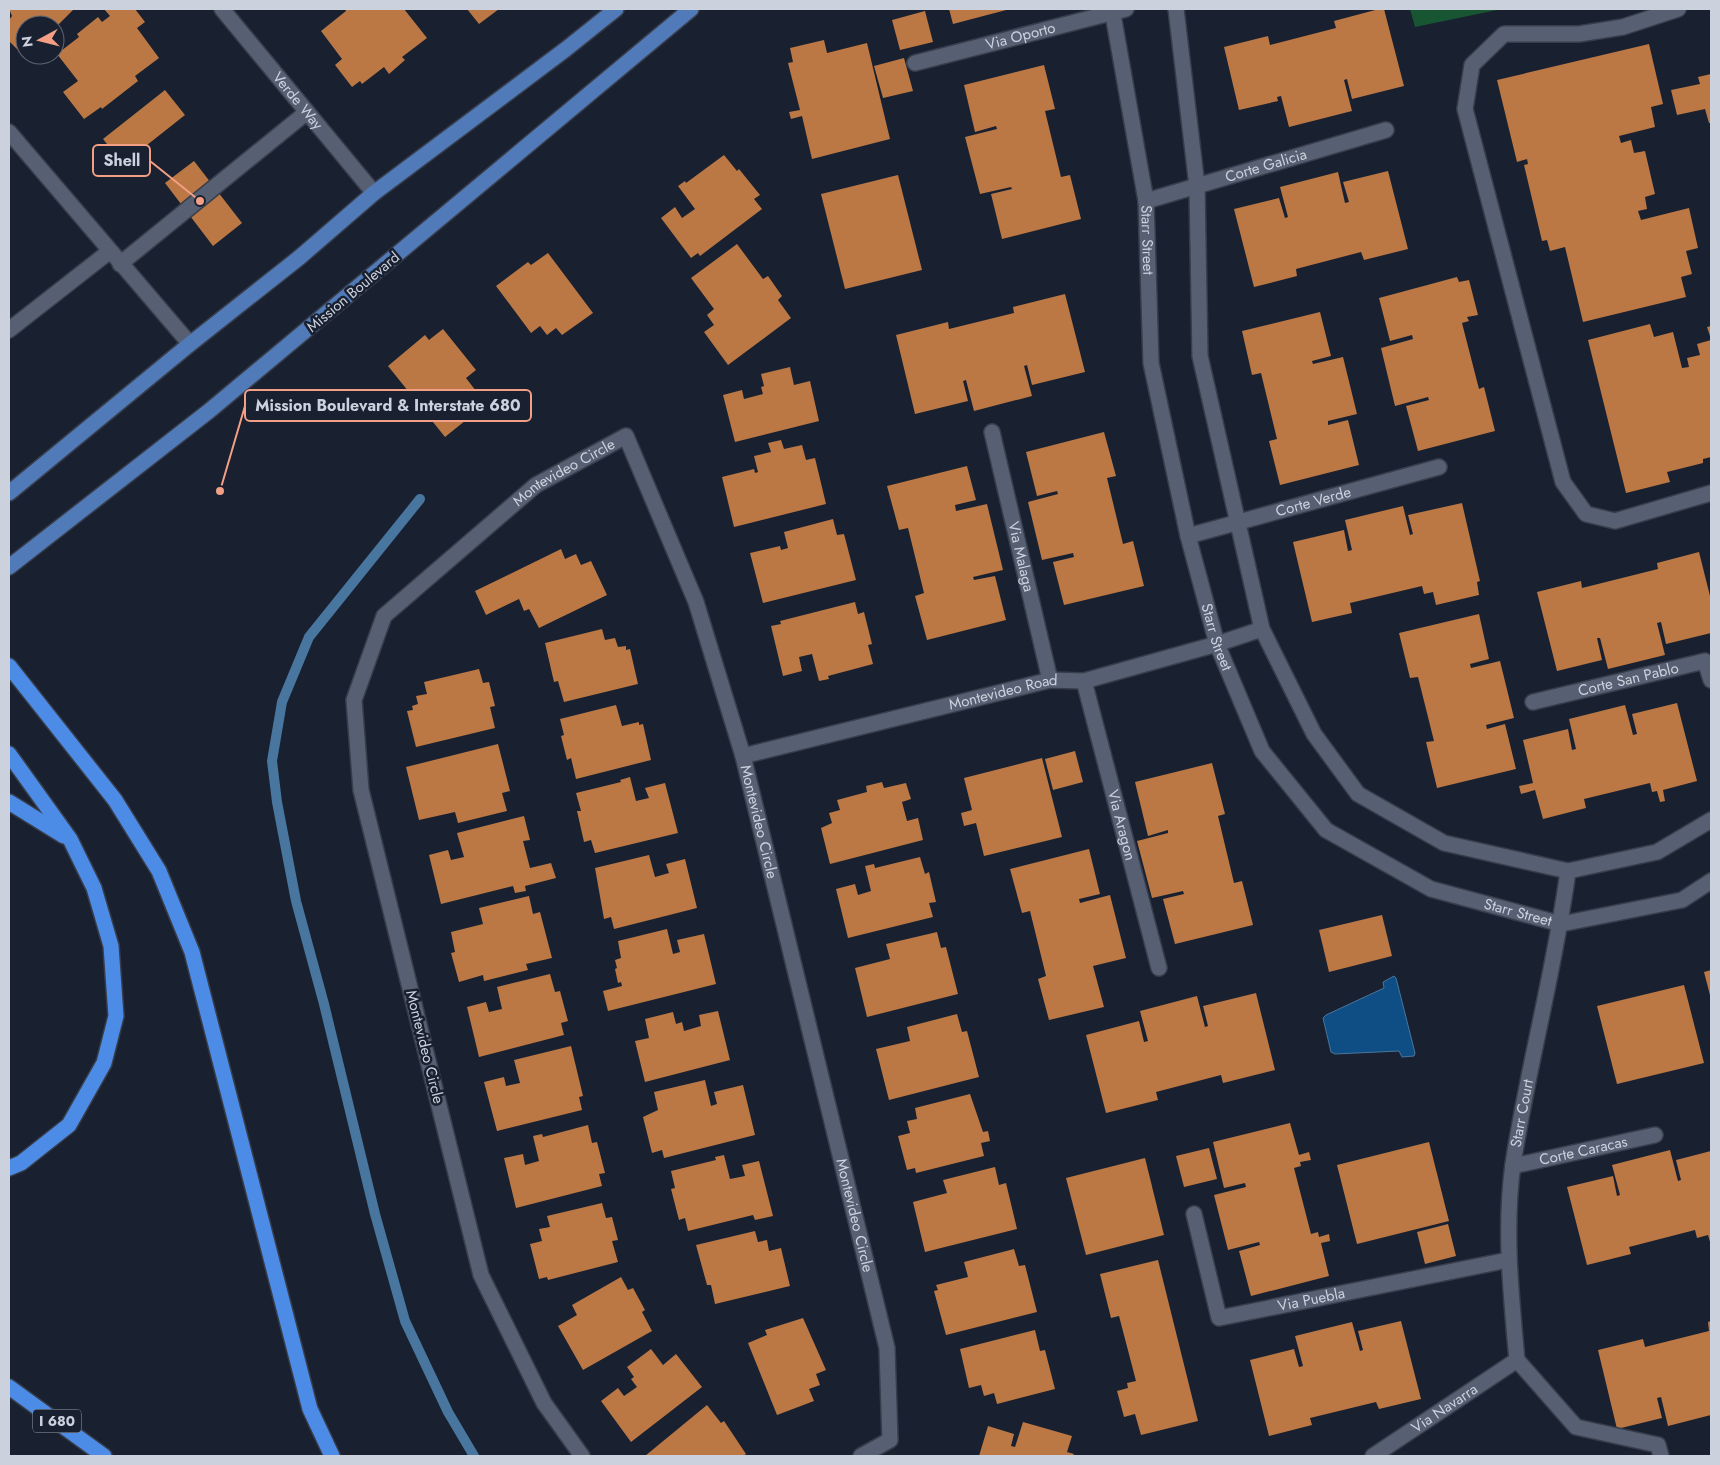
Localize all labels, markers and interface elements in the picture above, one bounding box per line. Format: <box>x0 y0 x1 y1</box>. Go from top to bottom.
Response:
north arrow <box>15 15 65 65</box>
street label: Via Oporto <box>983 16 1058 55</box>
text: N <box>16 35 38 48</box>
street label: Verde Way <box>267 67 329 135</box>
street label: Corte Galicia <box>1222 143 1309 188</box>
callout: Shell <box>93 145 150 176</box>
text: Shell <box>104 149 140 172</box>
street label: Starr Street <box>1135 205 1159 276</box>
street label: Mission Boulevard <box>302 246 404 338</box>
callout: Mission Boulevard & Interstate 680 <box>245 390 531 421</box>
text: Mission Boulevard & Interstate 680 <box>255 394 521 417</box>
street label: Montevideo Circle <box>508 433 619 511</box>
street label: Corte Verde <box>1273 481 1354 522</box>
street label: Via Malaga <box>1002 519 1040 594</box>
street label: Starr Street <box>1196 601 1238 674</box>
street label: Corte San Pablo <box>1576 657 1681 702</box>
street label: Montevideo Road <box>946 669 1058 716</box>
street label: Montevideo Circle <box>735 763 784 881</box>
street label: Via Aragon <box>1102 787 1141 863</box>
street label: Starr Street <box>1481 893 1555 932</box>
street label: Montevideo Circle <box>400 988 450 1106</box>
street label: Starr Court <box>1505 1077 1539 1149</box>
street label: Corte Caracas <box>1537 1130 1630 1171</box>
street label: Montevideo Circle <box>830 1156 879 1275</box>
street label: Via Puebla <box>1276 1282 1347 1317</box>
street label: Via Navarra <box>1407 1378 1482 1438</box>
road number: I 680 <box>33 1410 81 1432</box>

